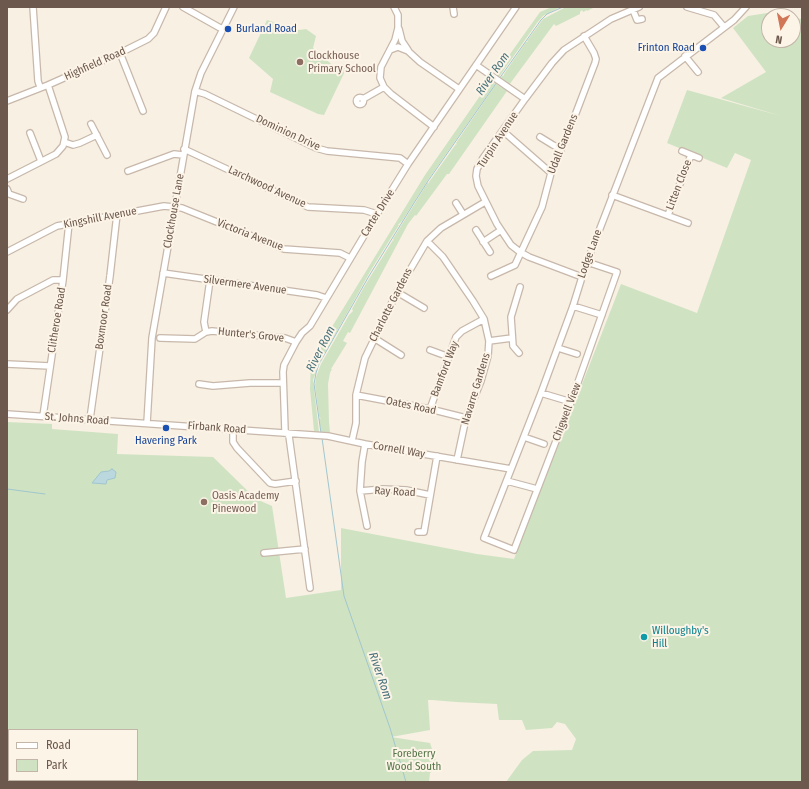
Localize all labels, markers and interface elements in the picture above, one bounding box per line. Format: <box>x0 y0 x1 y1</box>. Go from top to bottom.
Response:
north arrow <box>761 8 801 48</box>
place label: Burland Road <box>236 22 297 36</box>
marker: Burland Road <box>223 24 233 34</box>
text: N <box>775 32 783 46</box>
place label: Frinton Road <box>638 41 695 55</box>
marker: Frinton Road <box>698 43 708 53</box>
street label: Highfield Road <box>62 45 128 83</box>
place label: Clockhouse Primary School <box>308 49 376 75</box>
water label: River Rom <box>473 50 513 98</box>
marker: Clockhouse Primary School <box>295 57 305 67</box>
street label: Turpin Avenue <box>475 109 521 171</box>
street label: Dominion Drive <box>254 112 322 154</box>
street label: Udall Gardens <box>545 112 581 176</box>
street label: Litten Close <box>663 158 695 212</box>
street label: Larchwood Avenue <box>226 163 308 211</box>
street label: Clockhouse Lane <box>161 173 187 249</box>
street label: Carter Drive <box>358 187 398 239</box>
street label: Kingshill Avenue <box>62 204 138 232</box>
street label: Victoria Avenue <box>215 216 285 254</box>
street label: Lodge Lane <box>575 228 605 280</box>
street label: Charlotte Gardens <box>367 266 415 344</box>
street label: Silvermere Avenue <box>203 273 287 297</box>
street label: Boxmoor Road <box>93 284 115 350</box>
street label: Clitheroe Road <box>45 286 69 354</box>
water label: River Rom <box>303 324 339 374</box>
street label: Hunter's Grove <box>217 325 285 345</box>
street label: Bamford Way <box>428 339 462 399</box>
street label: Navarre Gardens <box>459 351 493 427</box>
street label: Chigwell View <box>550 381 584 443</box>
street label: Oates Road <box>385 394 437 418</box>
street label: St. Johns Road <box>44 410 110 428</box>
street label: Firbank Road <box>187 419 247 437</box>
marker: Havering Park <box>161 423 171 433</box>
place label: Havering Park <box>135 434 197 448</box>
street label: Cornell Way <box>372 439 426 461</box>
street label: Ray Road <box>374 484 416 500</box>
place label: Oasis Academy Pinewood <box>212 489 279 515</box>
marker: Oasis Academy Pinewood <box>199 497 209 507</box>
place label: Willoughby's Hill <box>652 624 709 650</box>
marker: Willoughby's Hill <box>639 632 649 642</box>
water label: River Rom <box>365 650 395 702</box>
legend <box>8 729 138 781</box>
text: Road <box>46 738 71 752</box>
park label: Foreberry Wood South <box>387 747 441 773</box>
text: Park <box>46 758 67 772</box>

